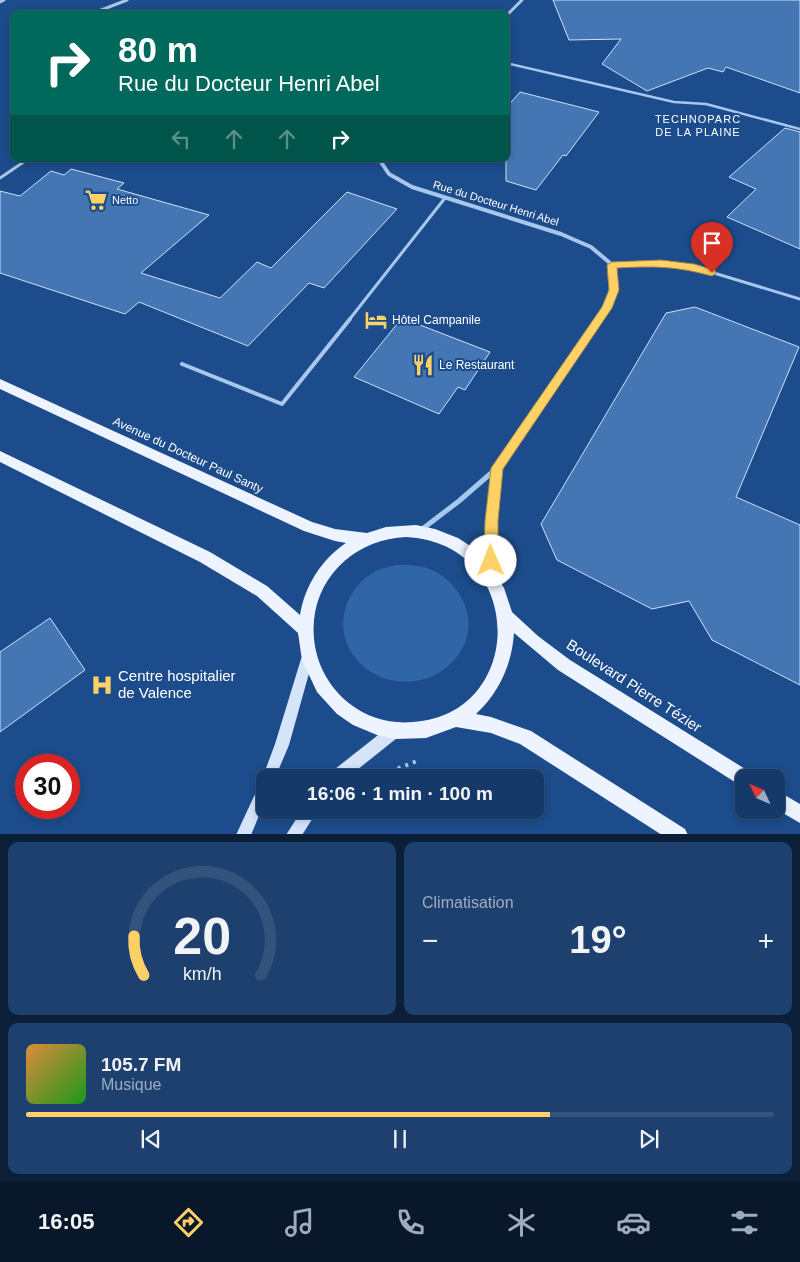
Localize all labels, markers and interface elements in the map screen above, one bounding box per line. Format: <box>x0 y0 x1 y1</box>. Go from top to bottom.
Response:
icon: right <box>35 30 100 95</box>
text: 80 m <box>118 30 198 69</box>
text: Rue du Docteur Henri Abel <box>118 71 380 96</box>
district label: TECHNOPARC DE LA PLAINE <box>655 113 741 138</box>
icon: left <box>167 125 195 153</box>
icon: ahead <box>220 125 248 153</box>
icon: ahead <box>273 125 301 153</box>
icon: right <box>326 125 354 153</box>
street label: Rue du Docteur Henri Abel <box>432 178 560 228</box>
supermarket icon: Netto <box>83 187 109 213</box>
place label: Netto <box>112 194 138 206</box>
pin <box>691 222 733 273</box>
icon: arrive <box>698 229 726 257</box>
hotel icon: Hôtel Campanile <box>363 307 389 333</box>
place label: Hôtel Campanile <box>392 313 481 327</box>
restaurant icon: Le Restaurant <box>410 352 436 378</box>
place label: Le Restaurant <box>439 358 515 372</box>
street label: Avenue du Docteur Paul Santy <box>111 414 265 496</box>
position arrow <box>464 534 516 586</box>
street label: Boulevard Pierre Tézier <box>564 636 705 736</box>
place label: Centre hospitalier de Valence <box>118 667 236 701</box>
hospital icon: Centre hospitalier de Valence <box>89 672 115 698</box>
speed limit sign: 30 <box>15 754 80 819</box>
north arrow <box>735 769 785 819</box>
map controls <box>735 769 785 819</box>
text: 16:06 · 1 min · 100 m <box>307 783 493 804</box>
text: Climatisation <box>422 894 514 911</box>
text: 20 <box>173 907 231 965</box>
text: 19° <box>569 919 627 961</box>
text: − <box>422 925 438 956</box>
text: + <box>758 925 774 956</box>
text: km/h <box>183 964 221 984</box>
text: 105.7 FM <box>101 1054 181 1075</box>
text: Musique <box>101 1076 161 1093</box>
icon: previous <box>137 1125 165 1153</box>
icon: pause <box>386 1125 414 1153</box>
icon: next <box>635 1125 663 1153</box>
icon: directions <box>171 1205 206 1240</box>
icon: music <box>282 1205 317 1240</box>
icon: phone <box>393 1205 428 1240</box>
icon: climate <box>504 1205 539 1240</box>
icon: car <box>616 1205 651 1240</box>
icon: filters <box>727 1205 762 1240</box>
text: 16:05 <box>38 1209 94 1234</box>

